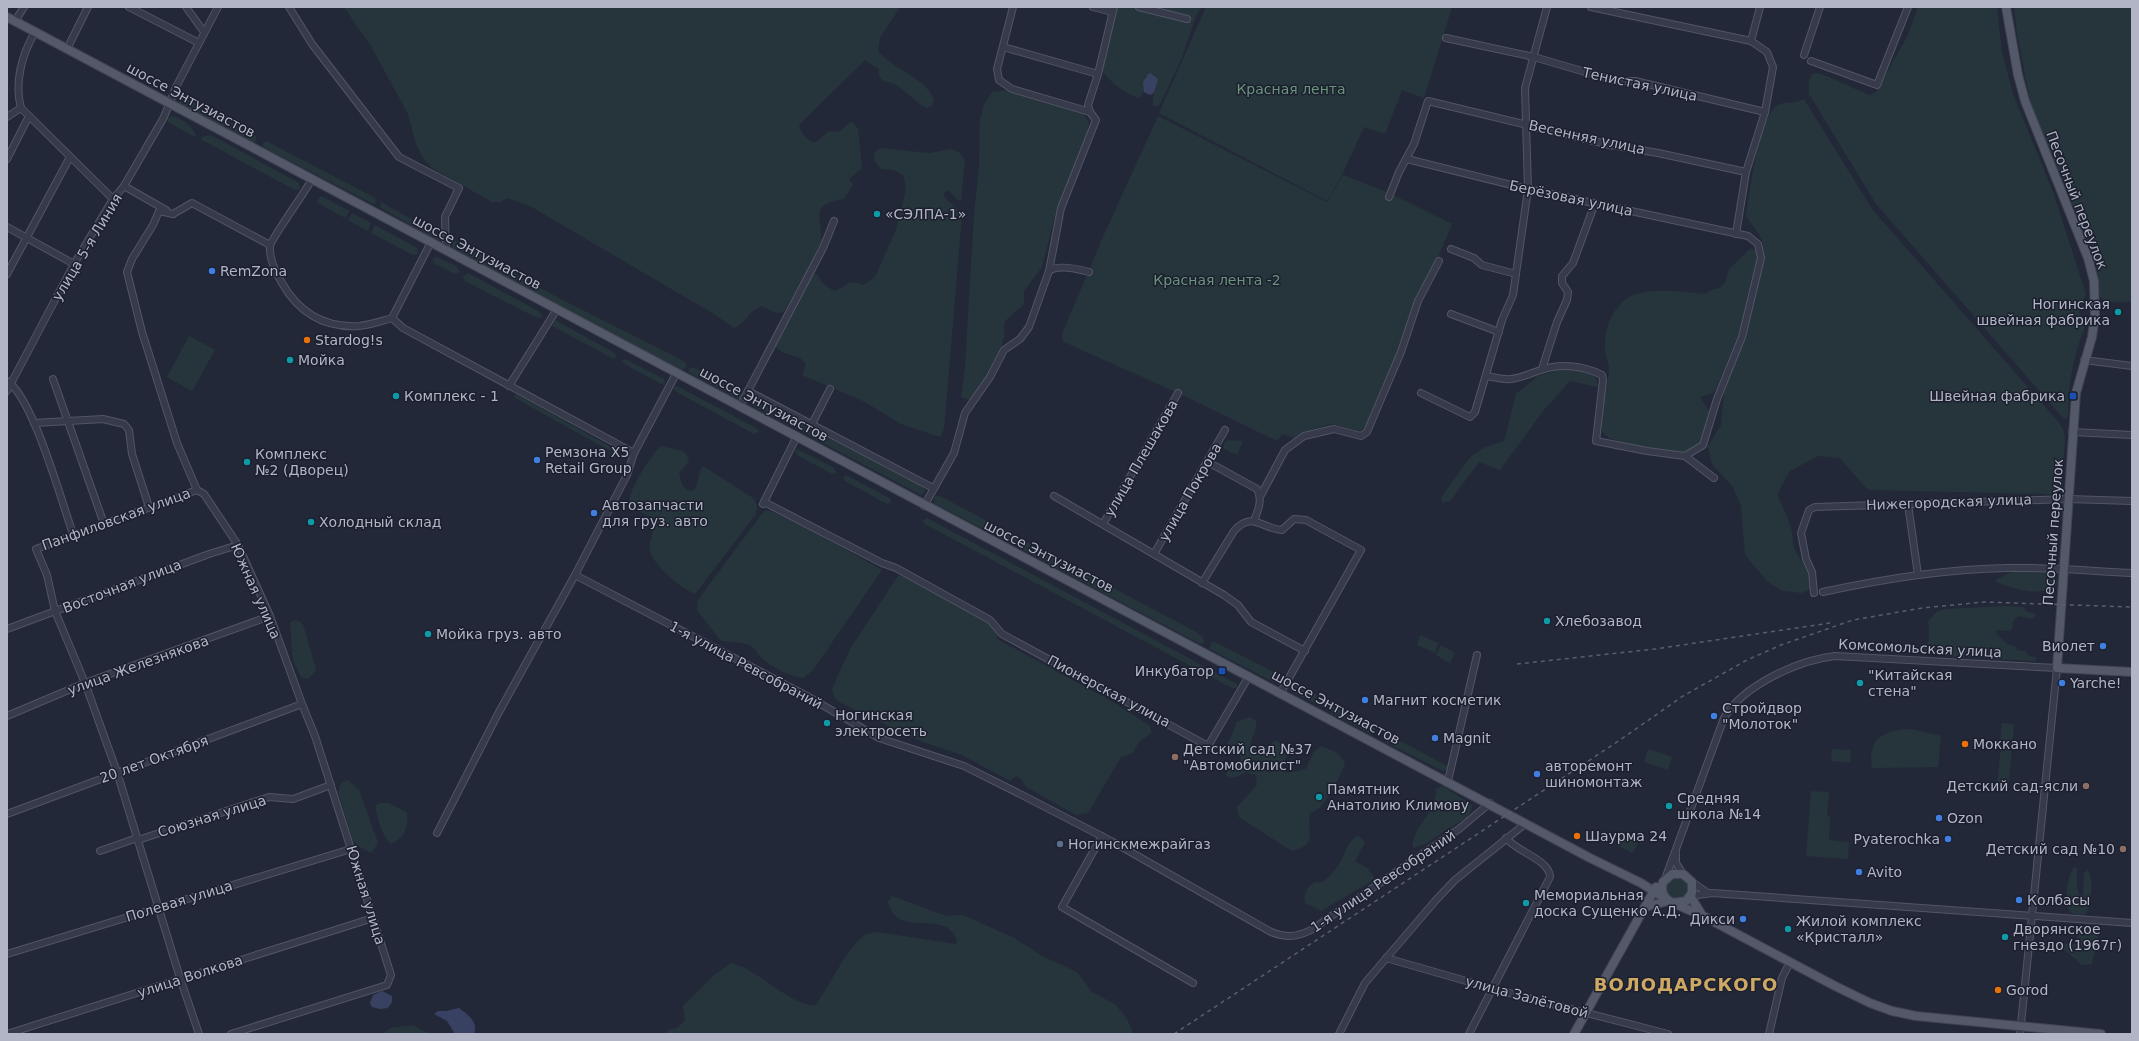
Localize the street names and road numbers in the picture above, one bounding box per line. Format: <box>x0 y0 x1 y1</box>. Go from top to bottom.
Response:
street label: шоссе Энтузиастов <box>124 59 258 141</box>
street label: Тенистая улица <box>1580 64 1699 104</box>
street label: Весенняя улица <box>1527 117 1647 157</box>
street label: Песочный переулок <box>2043 129 2111 271</box>
street label: Берёзовая улица <box>1508 177 1634 219</box>
street label: улица 5-я Линия <box>49 191 125 303</box>
street label: шоссе Энтузиастов <box>410 211 544 293</box>
street label: шоссе Энтузиастов <box>697 363 831 445</box>
street label: улица Плешакова <box>1101 397 1181 519</box>
street label: улица Покрова <box>1155 440 1225 544</box>
street label: Песочный переулок <box>2040 458 2066 606</box>
street label: Панфиловская улица <box>39 485 193 553</box>
street label: Нижегородская улица <box>1866 491 2032 513</box>
street label: шоссе Энтузиастов <box>982 516 1116 596</box>
street label: Южная улица <box>228 541 284 641</box>
street label: Восточная улица <box>60 556 184 616</box>
street label: 1-я улица Ревсобраний <box>667 618 825 712</box>
street label: улица Железнякова <box>65 632 211 698</box>
street label: Комсомольская улица <box>1838 636 2002 660</box>
street label: Пионерская улица <box>1045 652 1173 730</box>
street label: шоссе Энтузиастов <box>1269 666 1403 748</box>
street label: 20 лет Октября <box>97 732 211 786</box>
street label: Союзная улица <box>156 792 268 840</box>
street label: 1-я улица Ревсобраний <box>1308 827 1458 935</box>
street label: Южная улица <box>343 844 389 946</box>
street label: Полевая улица <box>124 877 234 925</box>
street label: улица Волкова <box>135 951 245 1001</box>
street label: улица Залётовой <box>1464 973 1590 1021</box>

